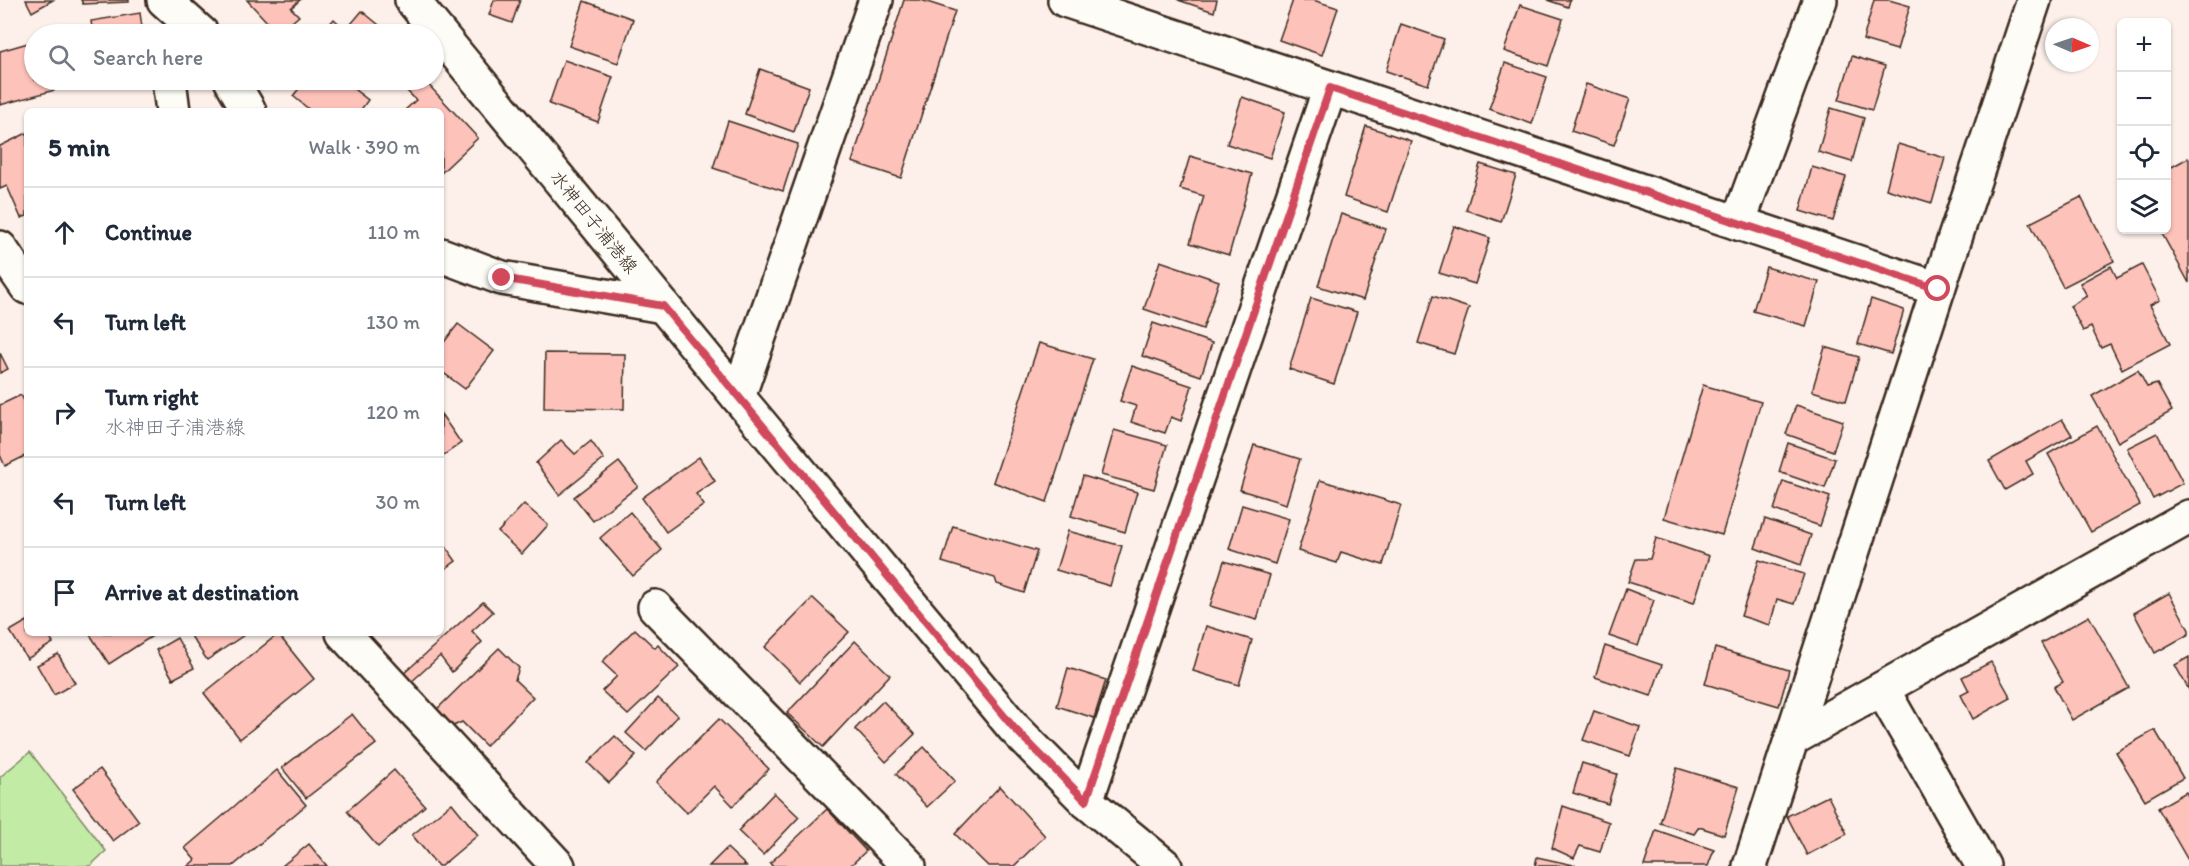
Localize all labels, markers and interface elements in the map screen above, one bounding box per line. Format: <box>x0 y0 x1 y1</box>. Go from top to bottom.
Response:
north arrow <box>2045 18 2099 72</box>
map controls <box>2117 18 2171 234</box>
button: + <box>2117 18 2171 72</box>
search box <box>24 24 444 90</box>
icon: search <box>45 41 78 74</box>
text: Search here <box>93 44 203 71</box>
button: − <box>2117 72 2171 126</box>
button: locate <box>2117 126 2171 180</box>
text: 5 min <box>48 131 110 163</box>
text: Walk · 390 m <box>309 135 420 159</box>
street label: 水神田子浦港線 <box>546 166 642 278</box>
button: layers <box>2117 180 2171 234</box>
icon: ahead <box>48 216 81 249</box>
text: Continue <box>105 219 192 246</box>
text: 110 m <box>368 220 420 244</box>
route end <box>488 264 514 290</box>
route start <box>1924 275 1950 301</box>
icon: left <box>48 306 81 339</box>
text: Turn left <box>105 309 186 336</box>
text: 130 m <box>366 310 420 334</box>
text: Turn right <box>105 384 199 411</box>
icon: right <box>48 396 81 429</box>
text: 120 m <box>367 400 420 424</box>
text: 水神田子浦港線 <box>105 415 245 439</box>
icon: left <box>48 486 81 519</box>
text: Turn left <box>105 489 186 516</box>
text: 30 m <box>375 490 420 514</box>
icon: arrive <box>48 576 81 609</box>
text: Arrive at destination <box>105 579 299 606</box>

